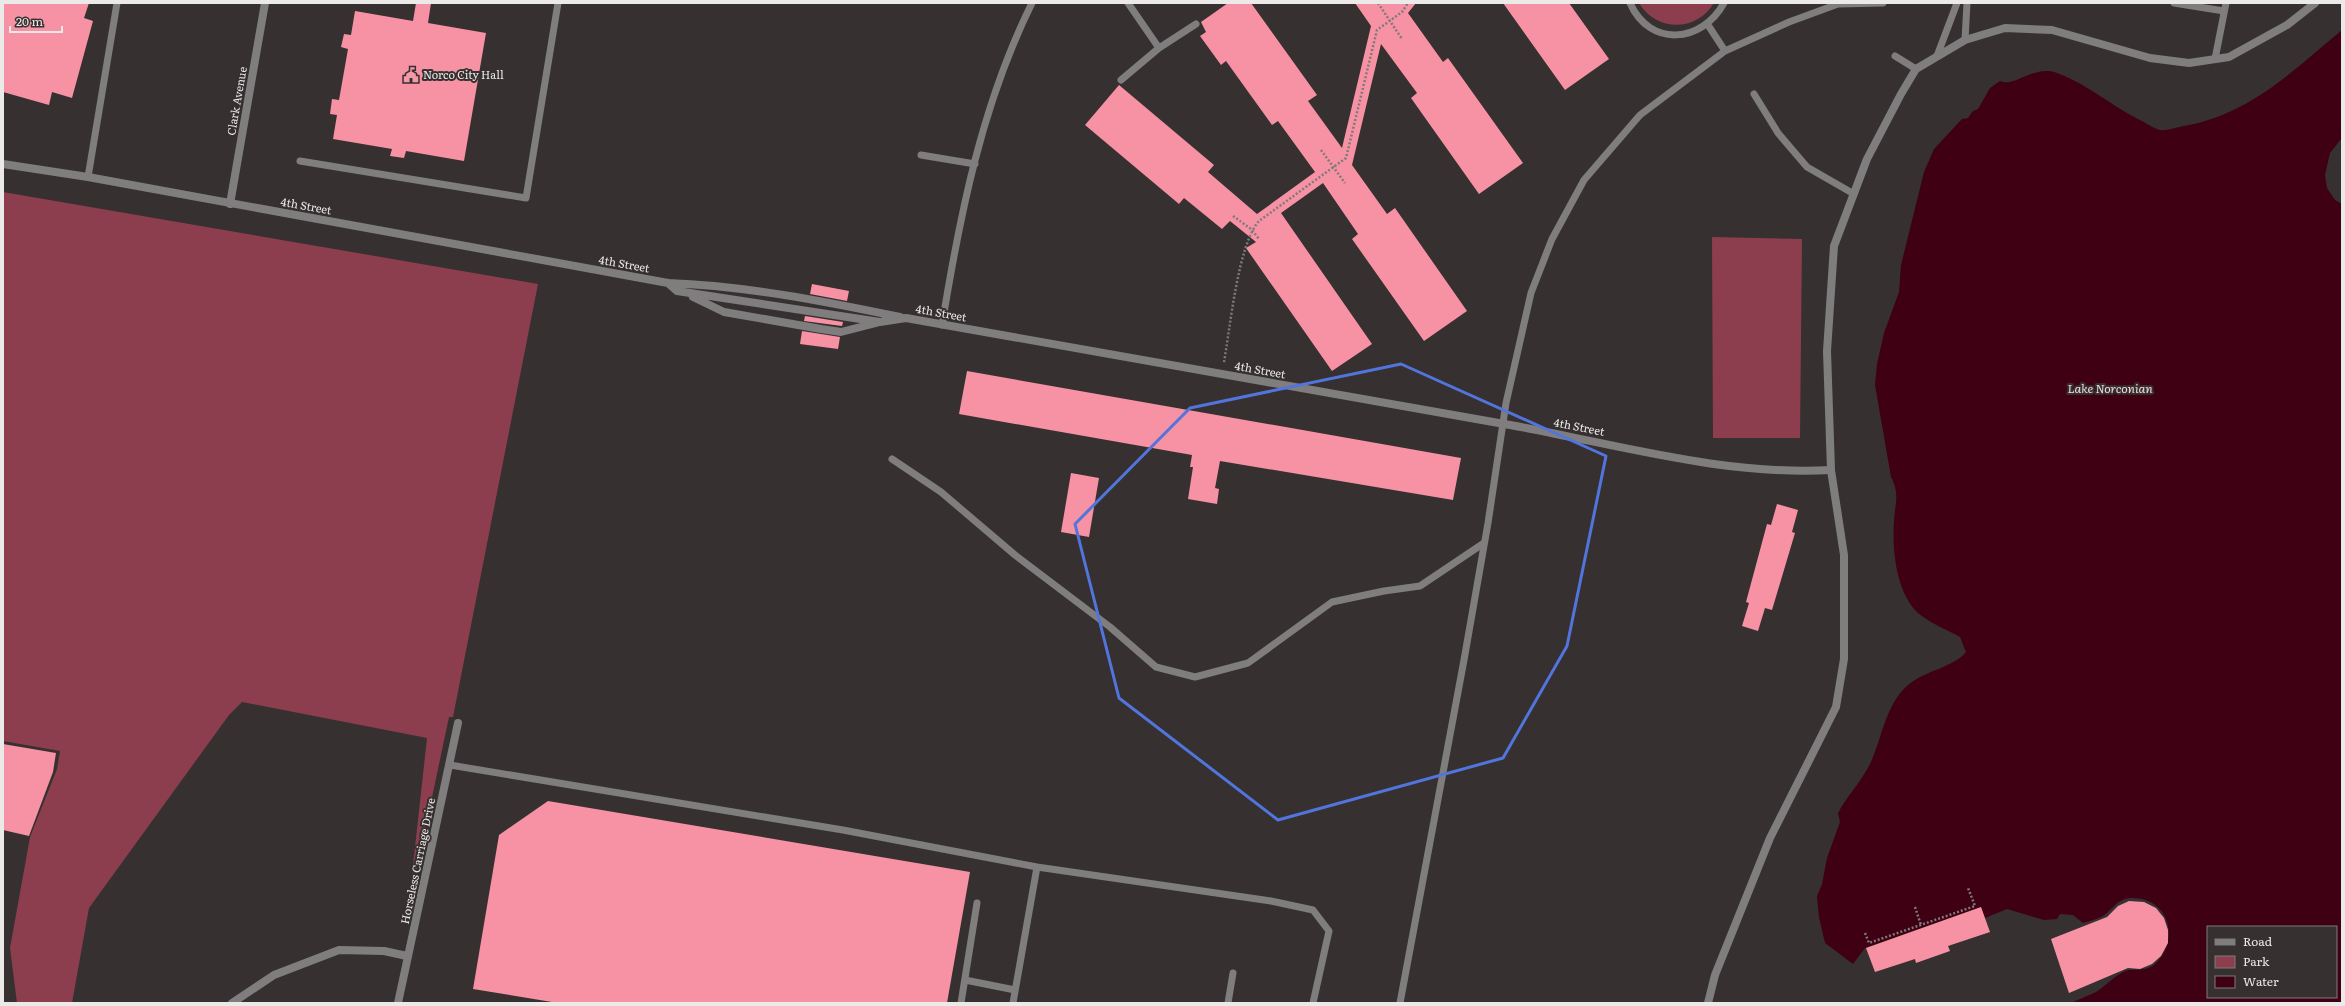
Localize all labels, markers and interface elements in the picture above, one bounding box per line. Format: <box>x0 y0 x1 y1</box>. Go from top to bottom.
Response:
scale bar <box>10 8 62 34</box>
text: 20 m <box>16 12 43 30</box>
street label: Clark Avenue <box>222 65 250 136</box>
public building icon: Norco City Hall <box>402 66 420 84</box>
place label: Norco City Hall <box>423 66 504 82</box>
street label: 4th Street <box>279 193 333 217</box>
street label: 4th Street <box>597 251 651 275</box>
street label: 4th Street <box>914 300 968 324</box>
street label: 4th Street <box>1233 357 1287 381</box>
water label: Lake Norconian <box>2067 379 2153 397</box>
street label: 4th Street <box>1552 413 1607 439</box>
street label: Horseless Carriage Drive <box>396 796 438 925</box>
legend <box>2207 926 2337 998</box>
text: Road <box>2243 932 2273 950</box>
text: Park <box>2243 952 2270 970</box>
text: Water <box>2243 972 2279 990</box>

